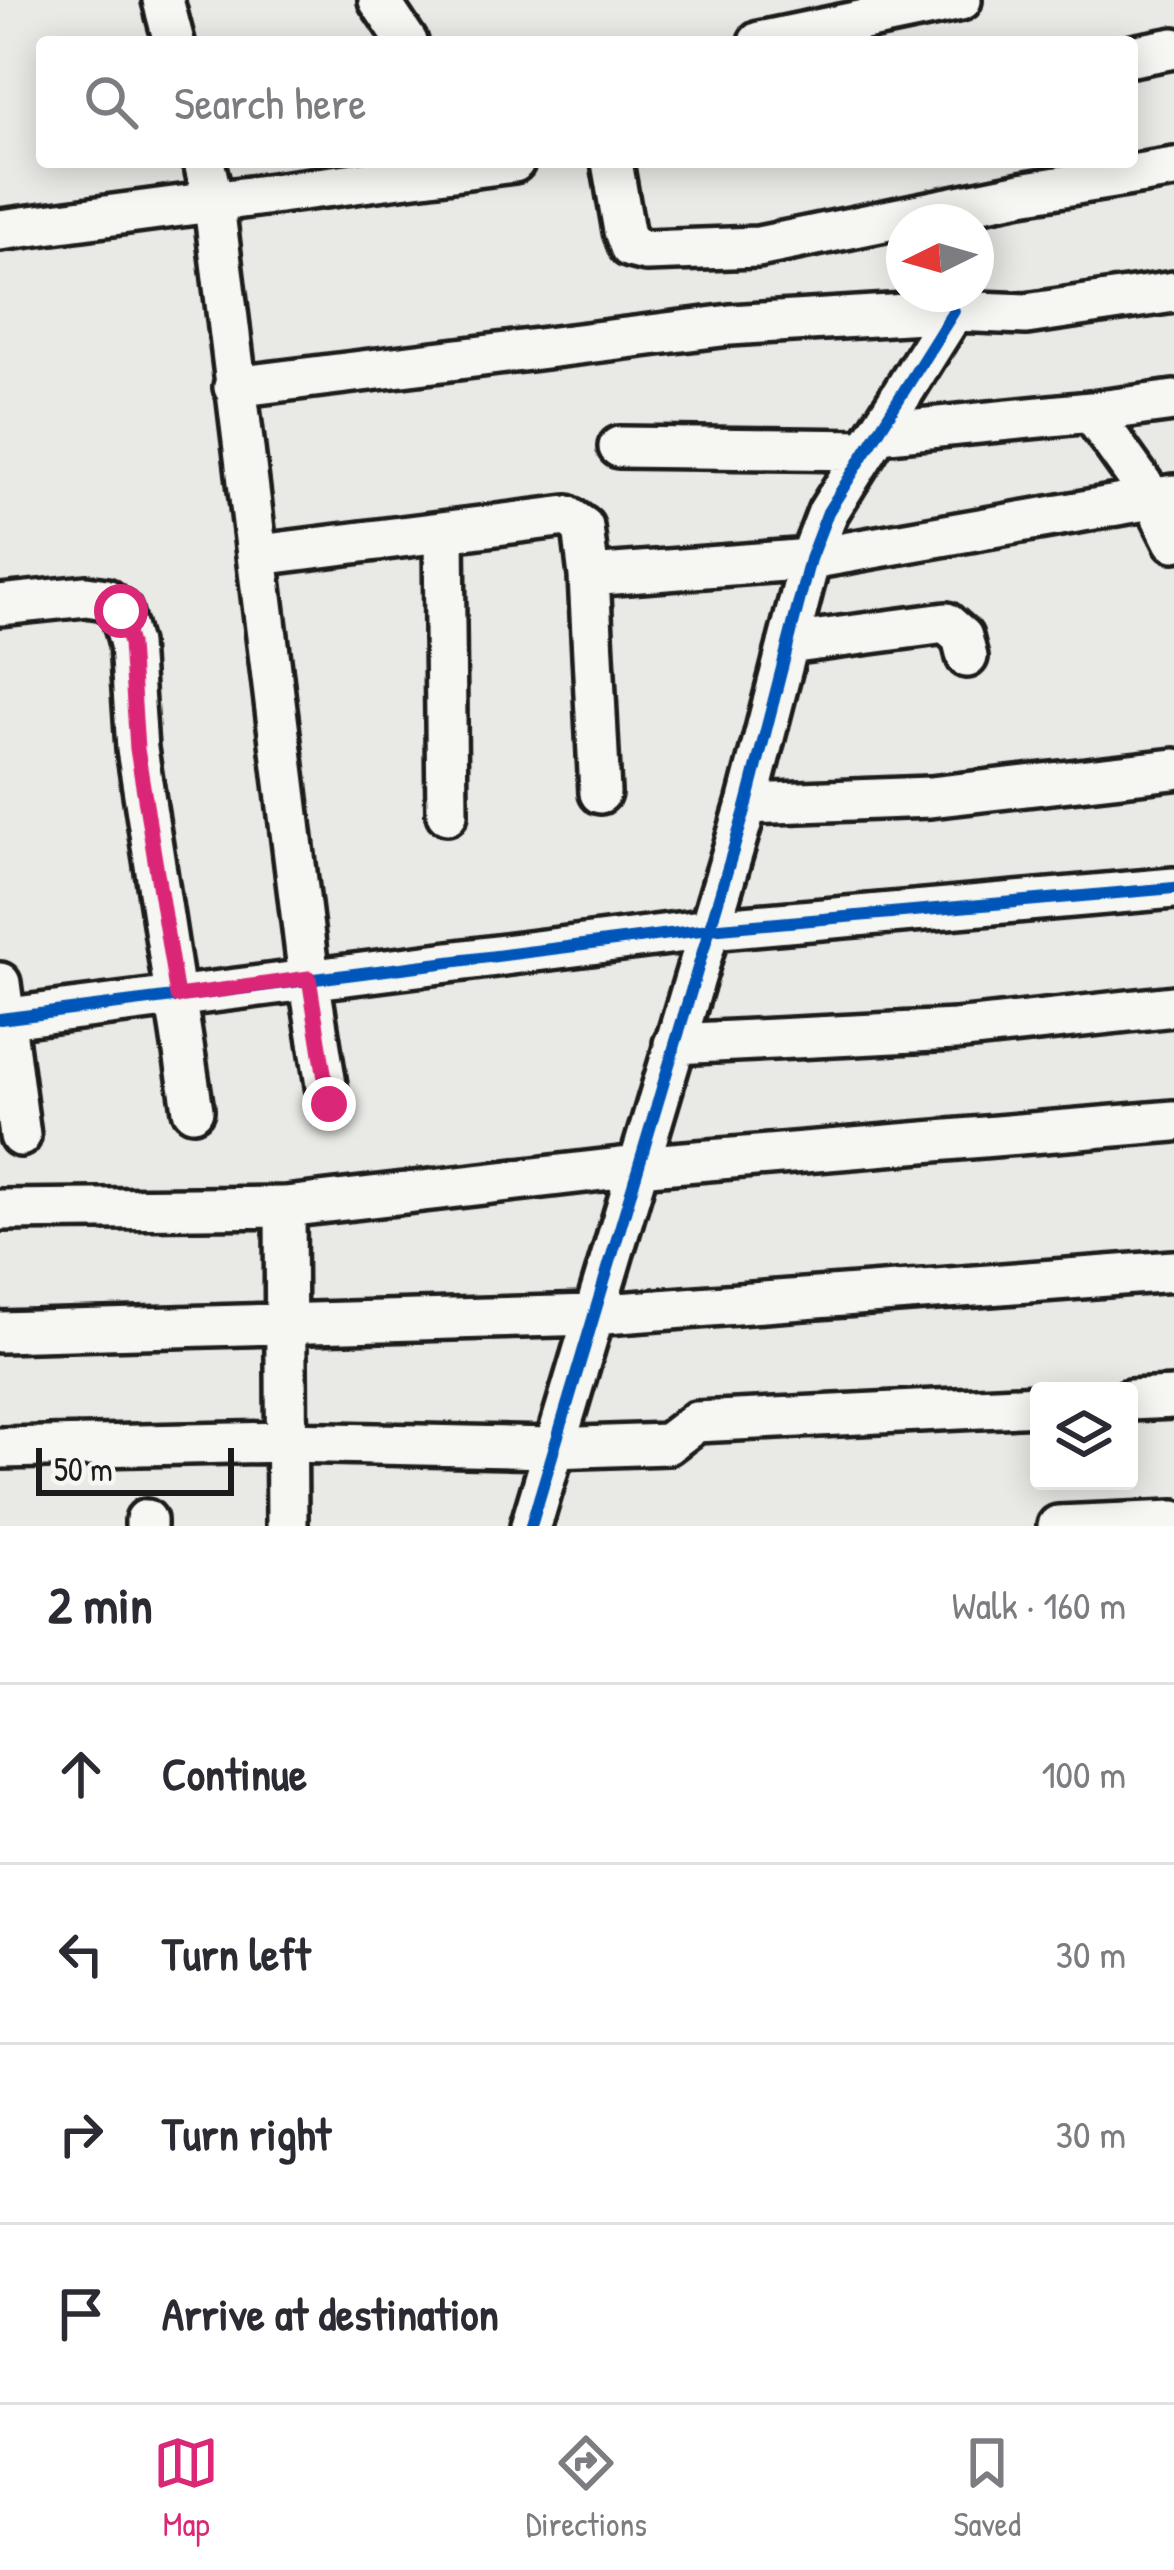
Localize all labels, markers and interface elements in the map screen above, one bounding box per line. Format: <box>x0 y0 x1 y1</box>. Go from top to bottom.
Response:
search box <box>36 36 1138 168</box>
icon: search <box>78 69 144 135</box>
text: Search here <box>174 72 366 133</box>
north arrow <box>886 204 994 312</box>
route start <box>94 584 148 638</box>
route end <box>302 1077 356 1131</box>
map controls <box>1030 1382 1138 1490</box>
button: layers <box>1030 1382 1138 1490</box>
scale bar <box>36 1442 234 1495</box>
text: 50 m <box>54 1447 113 1491</box>
text: 2 min <box>48 1570 153 1639</box>
text: Walk · 160 m <box>952 1578 1126 1631</box>
icon: ahead <box>48 1741 114 1807</box>
text: Continue <box>162 1743 307 1804</box>
text: 100 m <box>1041 1747 1126 1800</box>
icon: left <box>48 1921 114 1987</box>
text: Turn left <box>162 1923 311 1984</box>
text: 30 m <box>1056 1927 1126 1980</box>
icon: right <box>48 2101 114 2167</box>
text: Turn right <box>162 2103 331 2164</box>
text: 30 m <box>1056 2107 1126 2160</box>
icon: arrive <box>48 2281 114 2347</box>
text: Arrive at destination <box>162 2283 499 2344</box>
tab: Map <box>153 2430 219 2546</box>
tab: Directions <box>526 2430 647 2546</box>
tab: Saved <box>953 2430 1021 2546</box>

